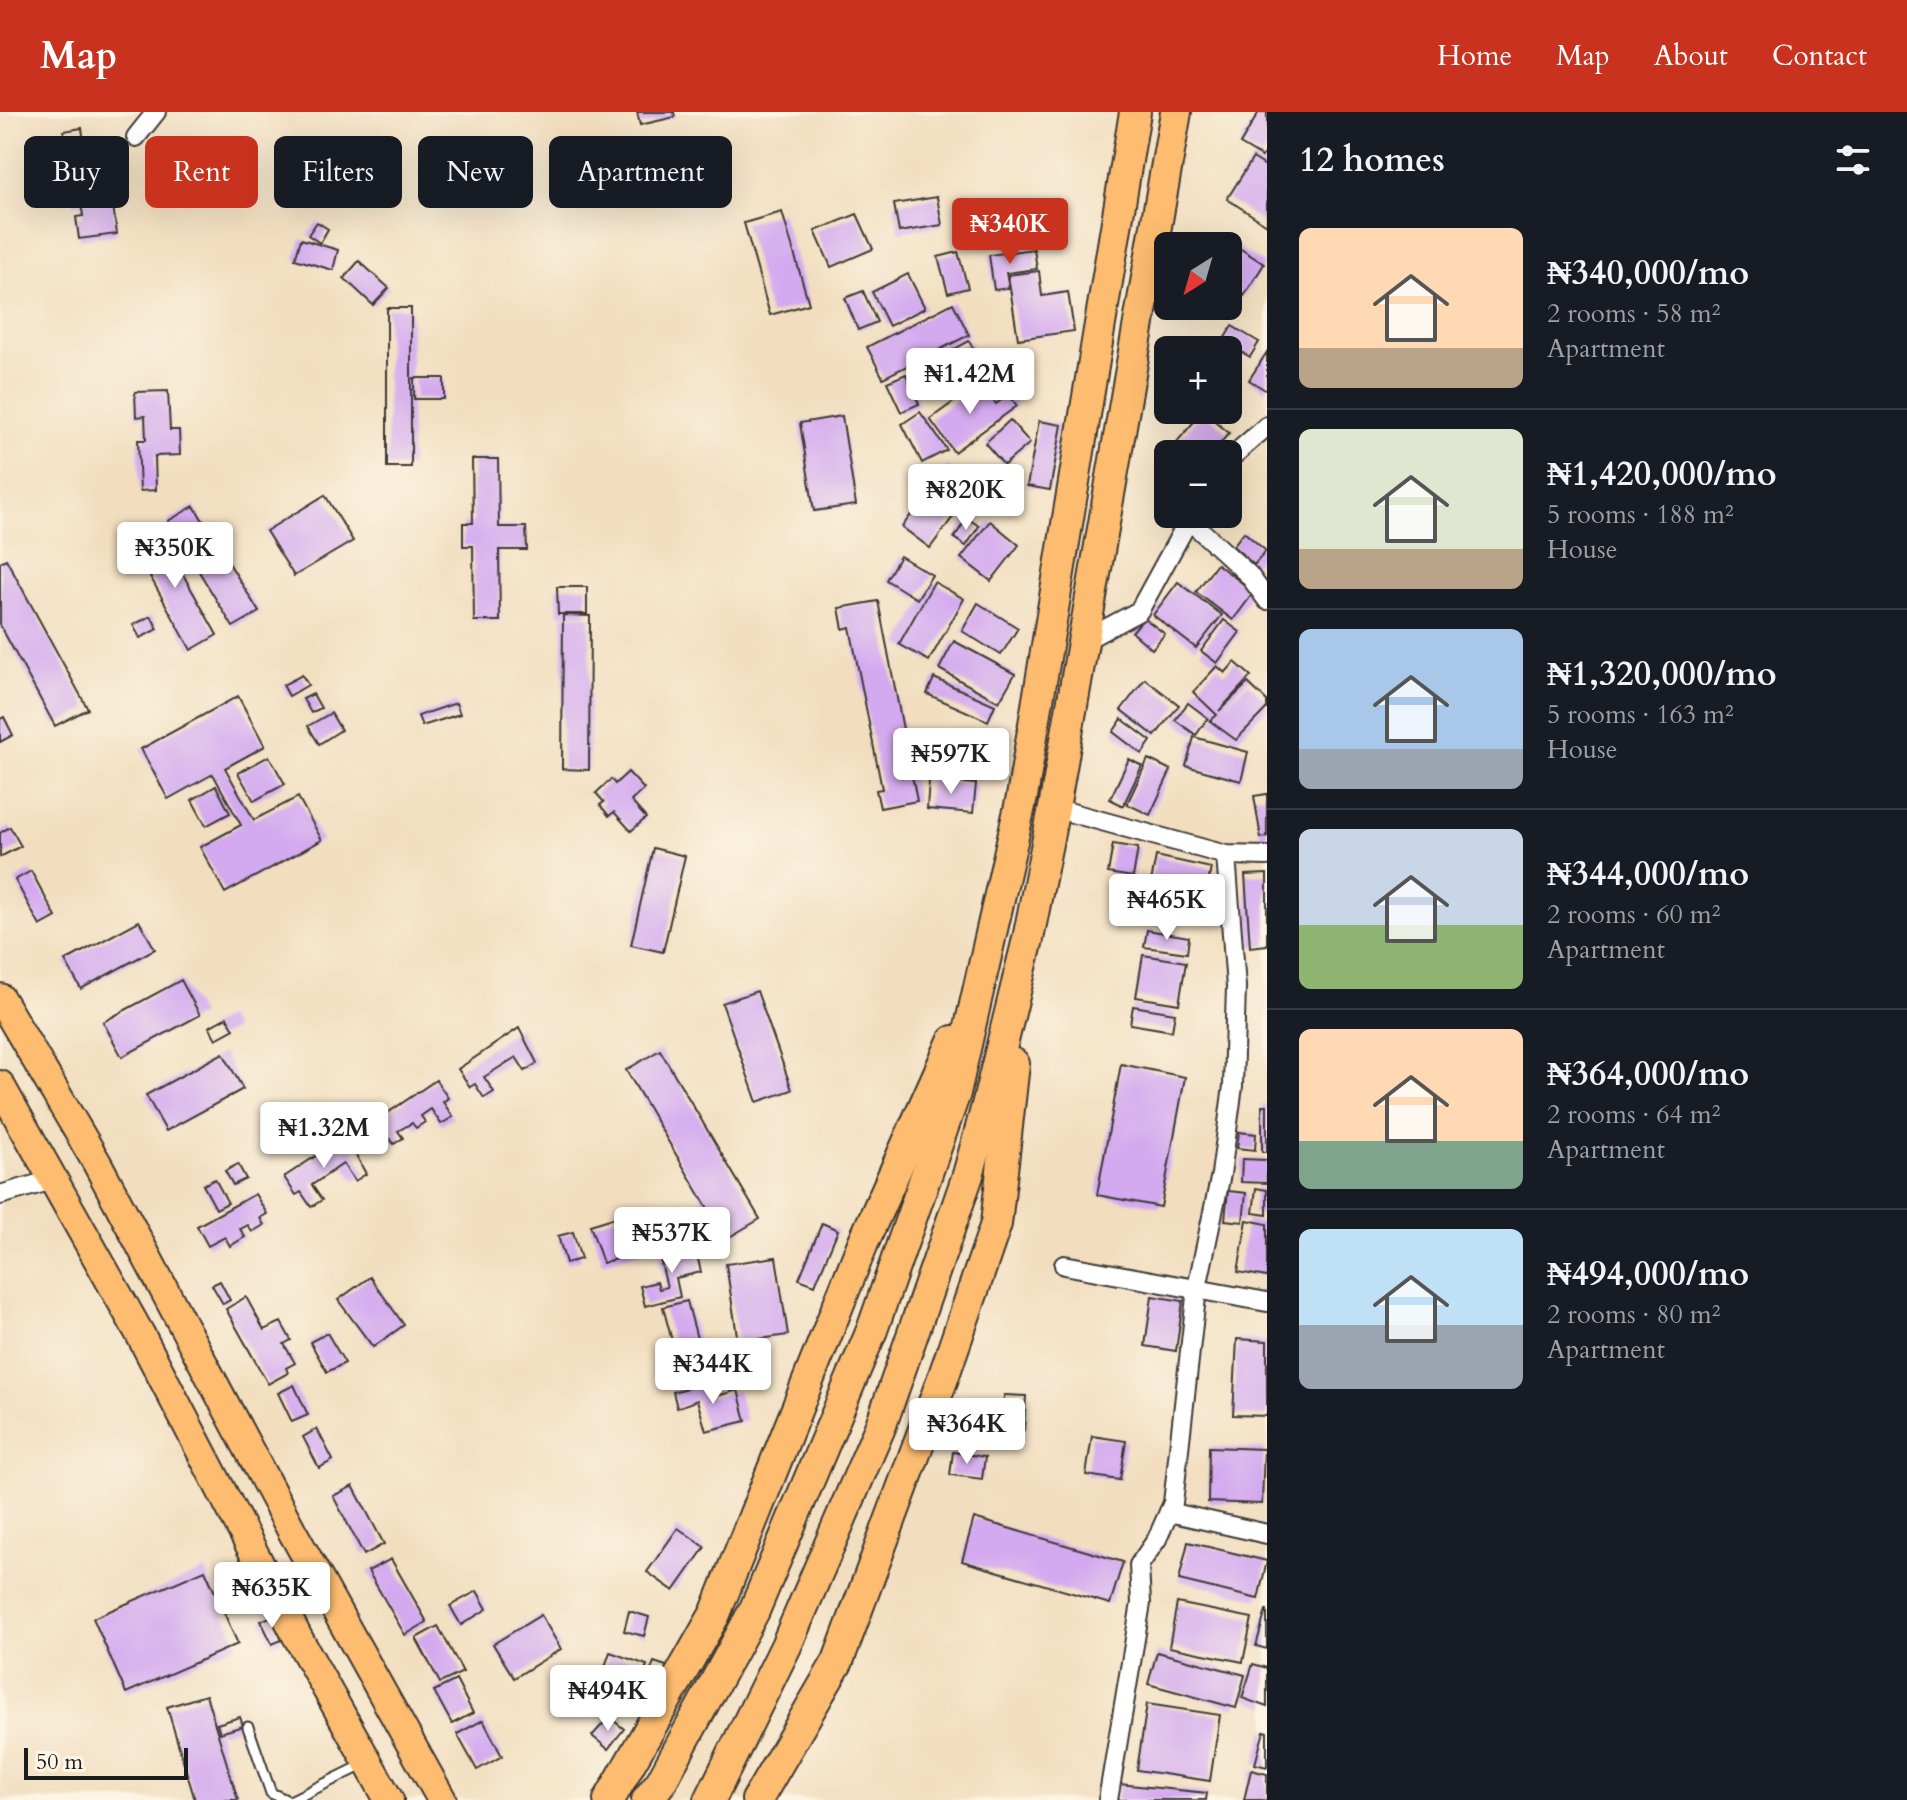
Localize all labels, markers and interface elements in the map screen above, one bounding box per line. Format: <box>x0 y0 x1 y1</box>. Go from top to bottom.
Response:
text: Map <box>40 30 117 82</box>
text: Home <box>1437 37 1512 75</box>
text: Map <box>1556 37 1610 75</box>
text: About <box>1654 37 1728 75</box>
text: Contact <box>1772 37 1867 75</box>
chip: Buy <box>24 136 129 208</box>
chip: Rent <box>145 136 258 208</box>
chip: Filters <box>274 136 402 208</box>
chip: New <box>418 136 533 208</box>
chip: Apartment <box>549 136 732 208</box>
text: 12 homes <box>1299 137 1445 183</box>
icon: filters <box>1831 138 1875 182</box>
pin: ₦340K <box>954 198 1066 266</box>
text: ₦340K <box>970 206 1050 241</box>
north arrow <box>1154 232 1242 320</box>
map controls <box>1154 232 1242 528</box>
text: ₦340,000/mo <box>1547 250 1749 296</box>
icon: home <box>1363 260 1459 356</box>
text: 2 rooms · 58 m² <box>1547 296 1720 331</box>
text: Apartment <box>1547 331 1665 366</box>
button: + <box>1154 336 1242 424</box>
pin: ₦1.42M <box>905 348 1035 416</box>
text: ₦1.42M <box>924 356 1016 391</box>
button: − <box>1154 440 1242 528</box>
text: ₦1,420,000/mo <box>1547 451 1777 497</box>
icon: home <box>1363 461 1459 557</box>
pin: ₦820K <box>910 464 1022 532</box>
text: ₦820K <box>926 472 1006 507</box>
text: 5 rooms · 188 m² <box>1547 497 1734 532</box>
pin: ₦350K <box>119 522 231 590</box>
text: ₦350K <box>135 530 215 565</box>
text: House <box>1547 532 1618 567</box>
text: ₦1,320,000/mo <box>1547 651 1777 697</box>
icon: home <box>1363 661 1459 757</box>
text: 5 rooms · 163 m² <box>1547 697 1734 732</box>
pin: ₦597K <box>895 728 1007 796</box>
text: House <box>1547 732 1618 767</box>
text: ₦597K <box>911 736 991 771</box>
text: ₦344,000/mo <box>1547 851 1749 897</box>
icon: home <box>1363 861 1459 957</box>
pin: ₦465K <box>1111 874 1223 942</box>
text: ₦465K <box>1127 882 1207 917</box>
text: 2 rooms · 60 m² <box>1547 897 1720 932</box>
text: Apartment <box>1547 932 1665 967</box>
text: ₦364,000/mo <box>1547 1051 1749 1097</box>
icon: home <box>1363 1061 1459 1157</box>
text: 2 rooms · 64 m² <box>1547 1097 1720 1132</box>
pin: ₦1.32M <box>259 1102 389 1170</box>
text: ₦1.32M <box>278 1110 370 1145</box>
text: Apartment <box>1547 1132 1665 1167</box>
pin: ₦537K <box>616 1207 728 1275</box>
text: ₦537K <box>632 1215 712 1250</box>
text: ₦494,000/mo <box>1547 1251 1749 1297</box>
icon: home <box>1363 1261 1459 1357</box>
text: 2 rooms · 80 m² <box>1547 1297 1720 1332</box>
text: Apartment <box>1547 1332 1665 1367</box>
pin: ₦344K <box>657 1338 769 1406</box>
text: ₦344K <box>673 1346 753 1381</box>
pin: ₦364K <box>911 1398 1023 1466</box>
text: ₦364K <box>927 1406 1007 1441</box>
pin: ₦635K <box>216 1562 328 1630</box>
text: ₦635K <box>232 1570 312 1605</box>
pin: ₦494K <box>552 1665 664 1733</box>
text: ₦494K <box>568 1673 648 1708</box>
scale bar <box>24 1744 188 1780</box>
text: 50 m <box>36 1747 83 1777</box>

